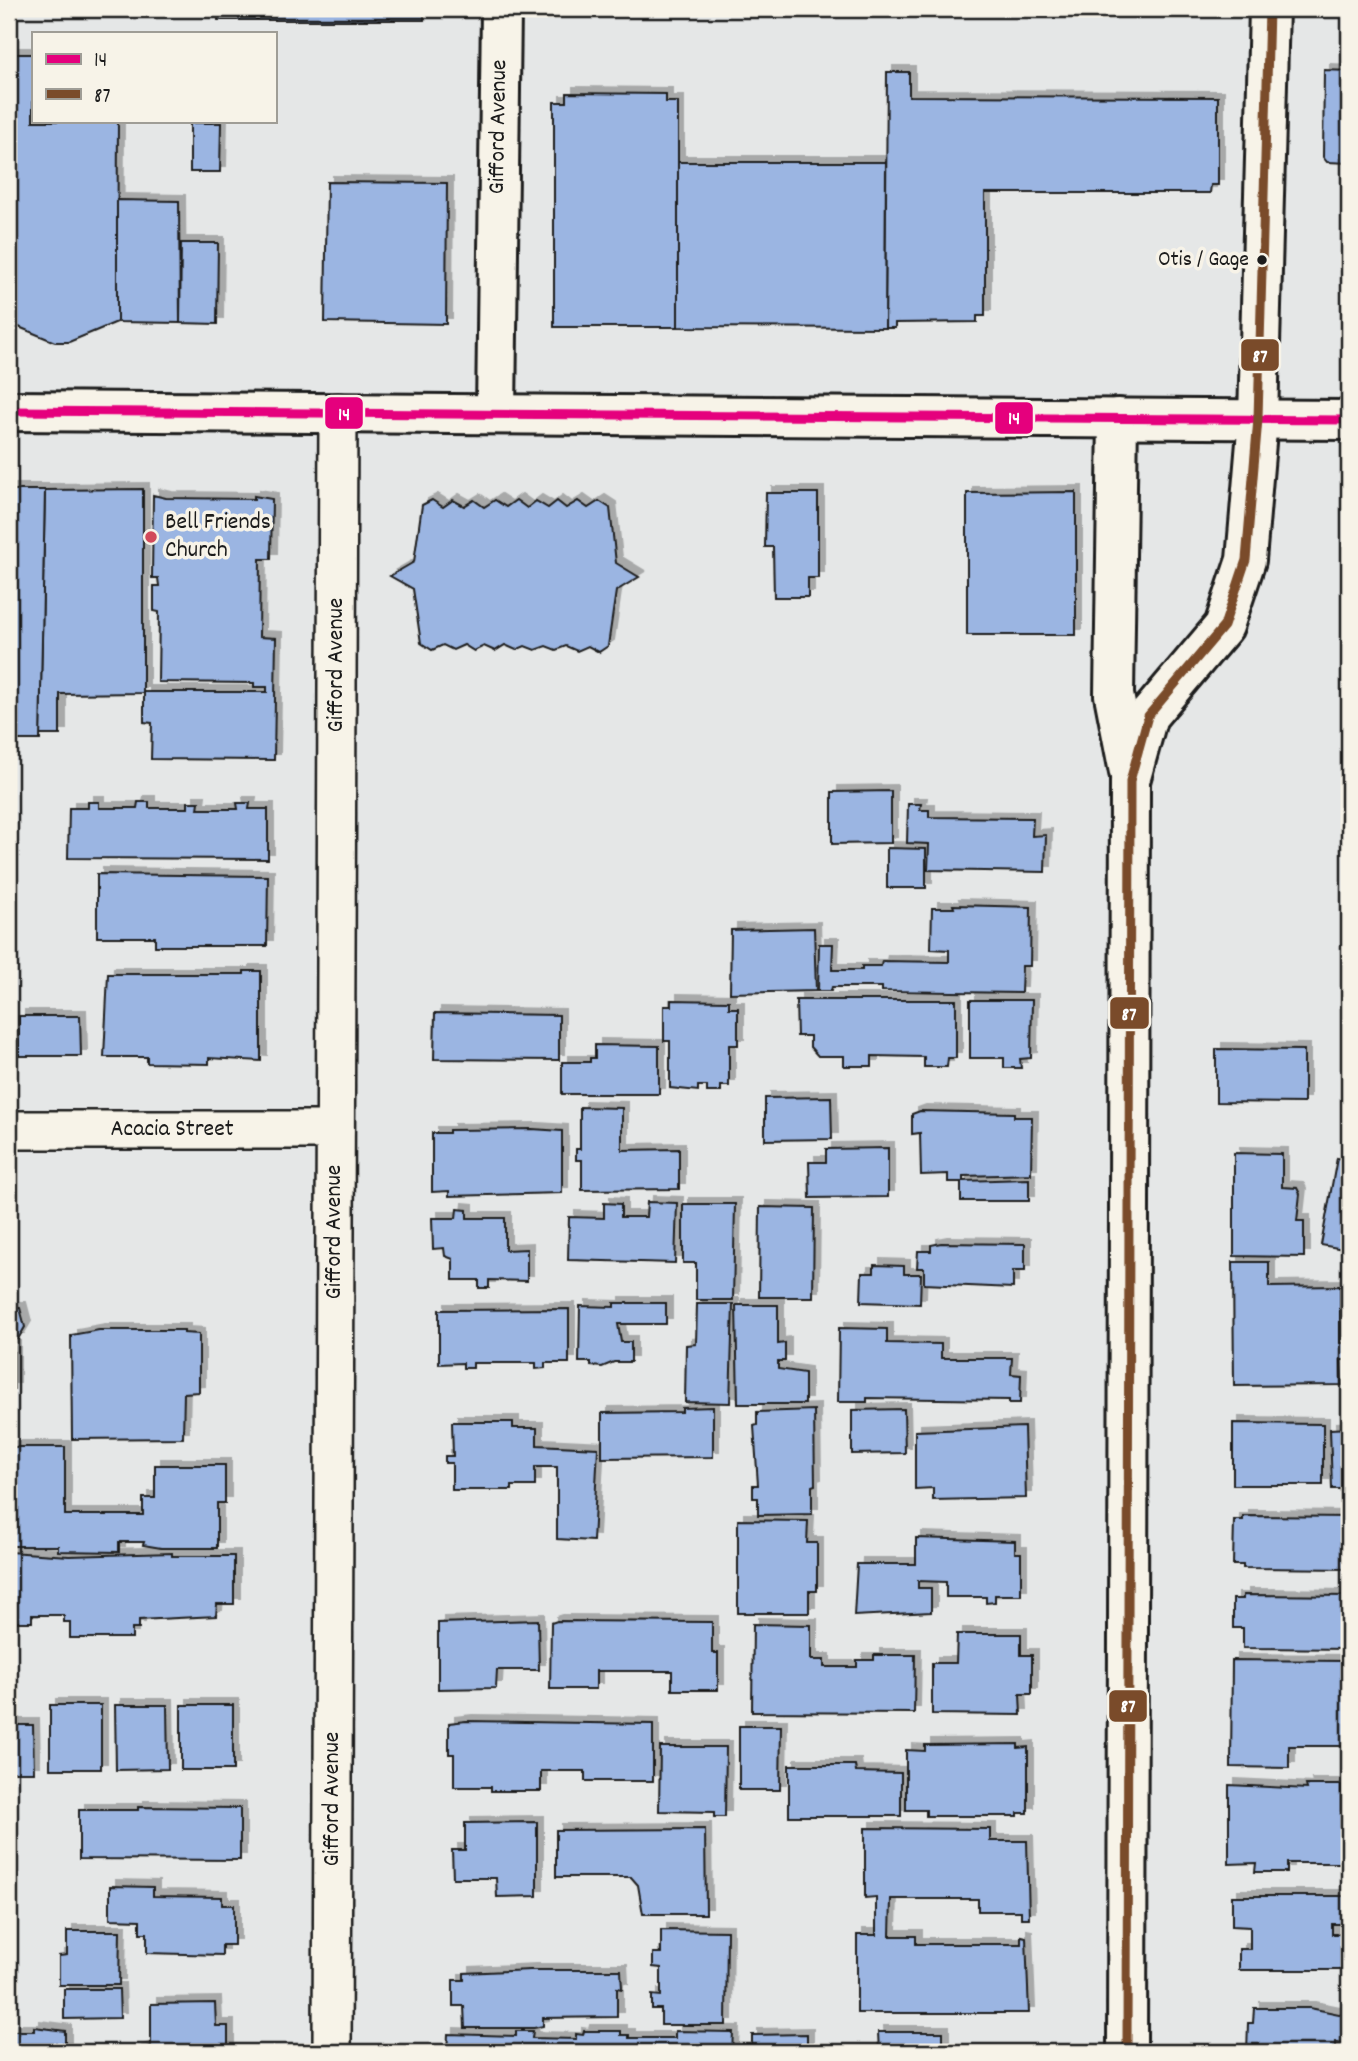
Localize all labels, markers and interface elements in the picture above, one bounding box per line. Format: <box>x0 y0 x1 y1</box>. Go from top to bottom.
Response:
legend <box>32 32 276 122</box>
text: 14 <box>94 47 107 77</box>
street label: Gifford Avenue <box>481 59 517 195</box>
text: 87 <box>94 83 110 113</box>
place label: Otis / Gage <box>1158 245 1249 276</box>
marker: Otis / Gage <box>1255 253 1269 267</box>
line badge: 87 <box>1240 338 1280 372</box>
text: 87 <box>1253 345 1267 372</box>
line badge: 14 <box>324 396 364 430</box>
line badge: 14 <box>994 401 1034 435</box>
text: 14 <box>338 403 350 430</box>
text: 14 <box>1008 407 1020 434</box>
place label: Bell Friends Church <box>165 506 271 568</box>
marker: Bell Friends Church <box>143 529 159 545</box>
street label: Gifford Avenue <box>320 598 354 732</box>
line badge: 87 <box>1109 996 1150 1030</box>
text: 87 <box>1122 1003 1136 1030</box>
street label: Acacia Street <box>110 1113 234 1147</box>
street label: Gifford Avenue <box>318 1165 352 1299</box>
line badge: 87 <box>1108 1689 1148 1723</box>
text: 87 <box>1121 1695 1135 1722</box>
street label: Gifford Avenue <box>316 1732 350 1866</box>

